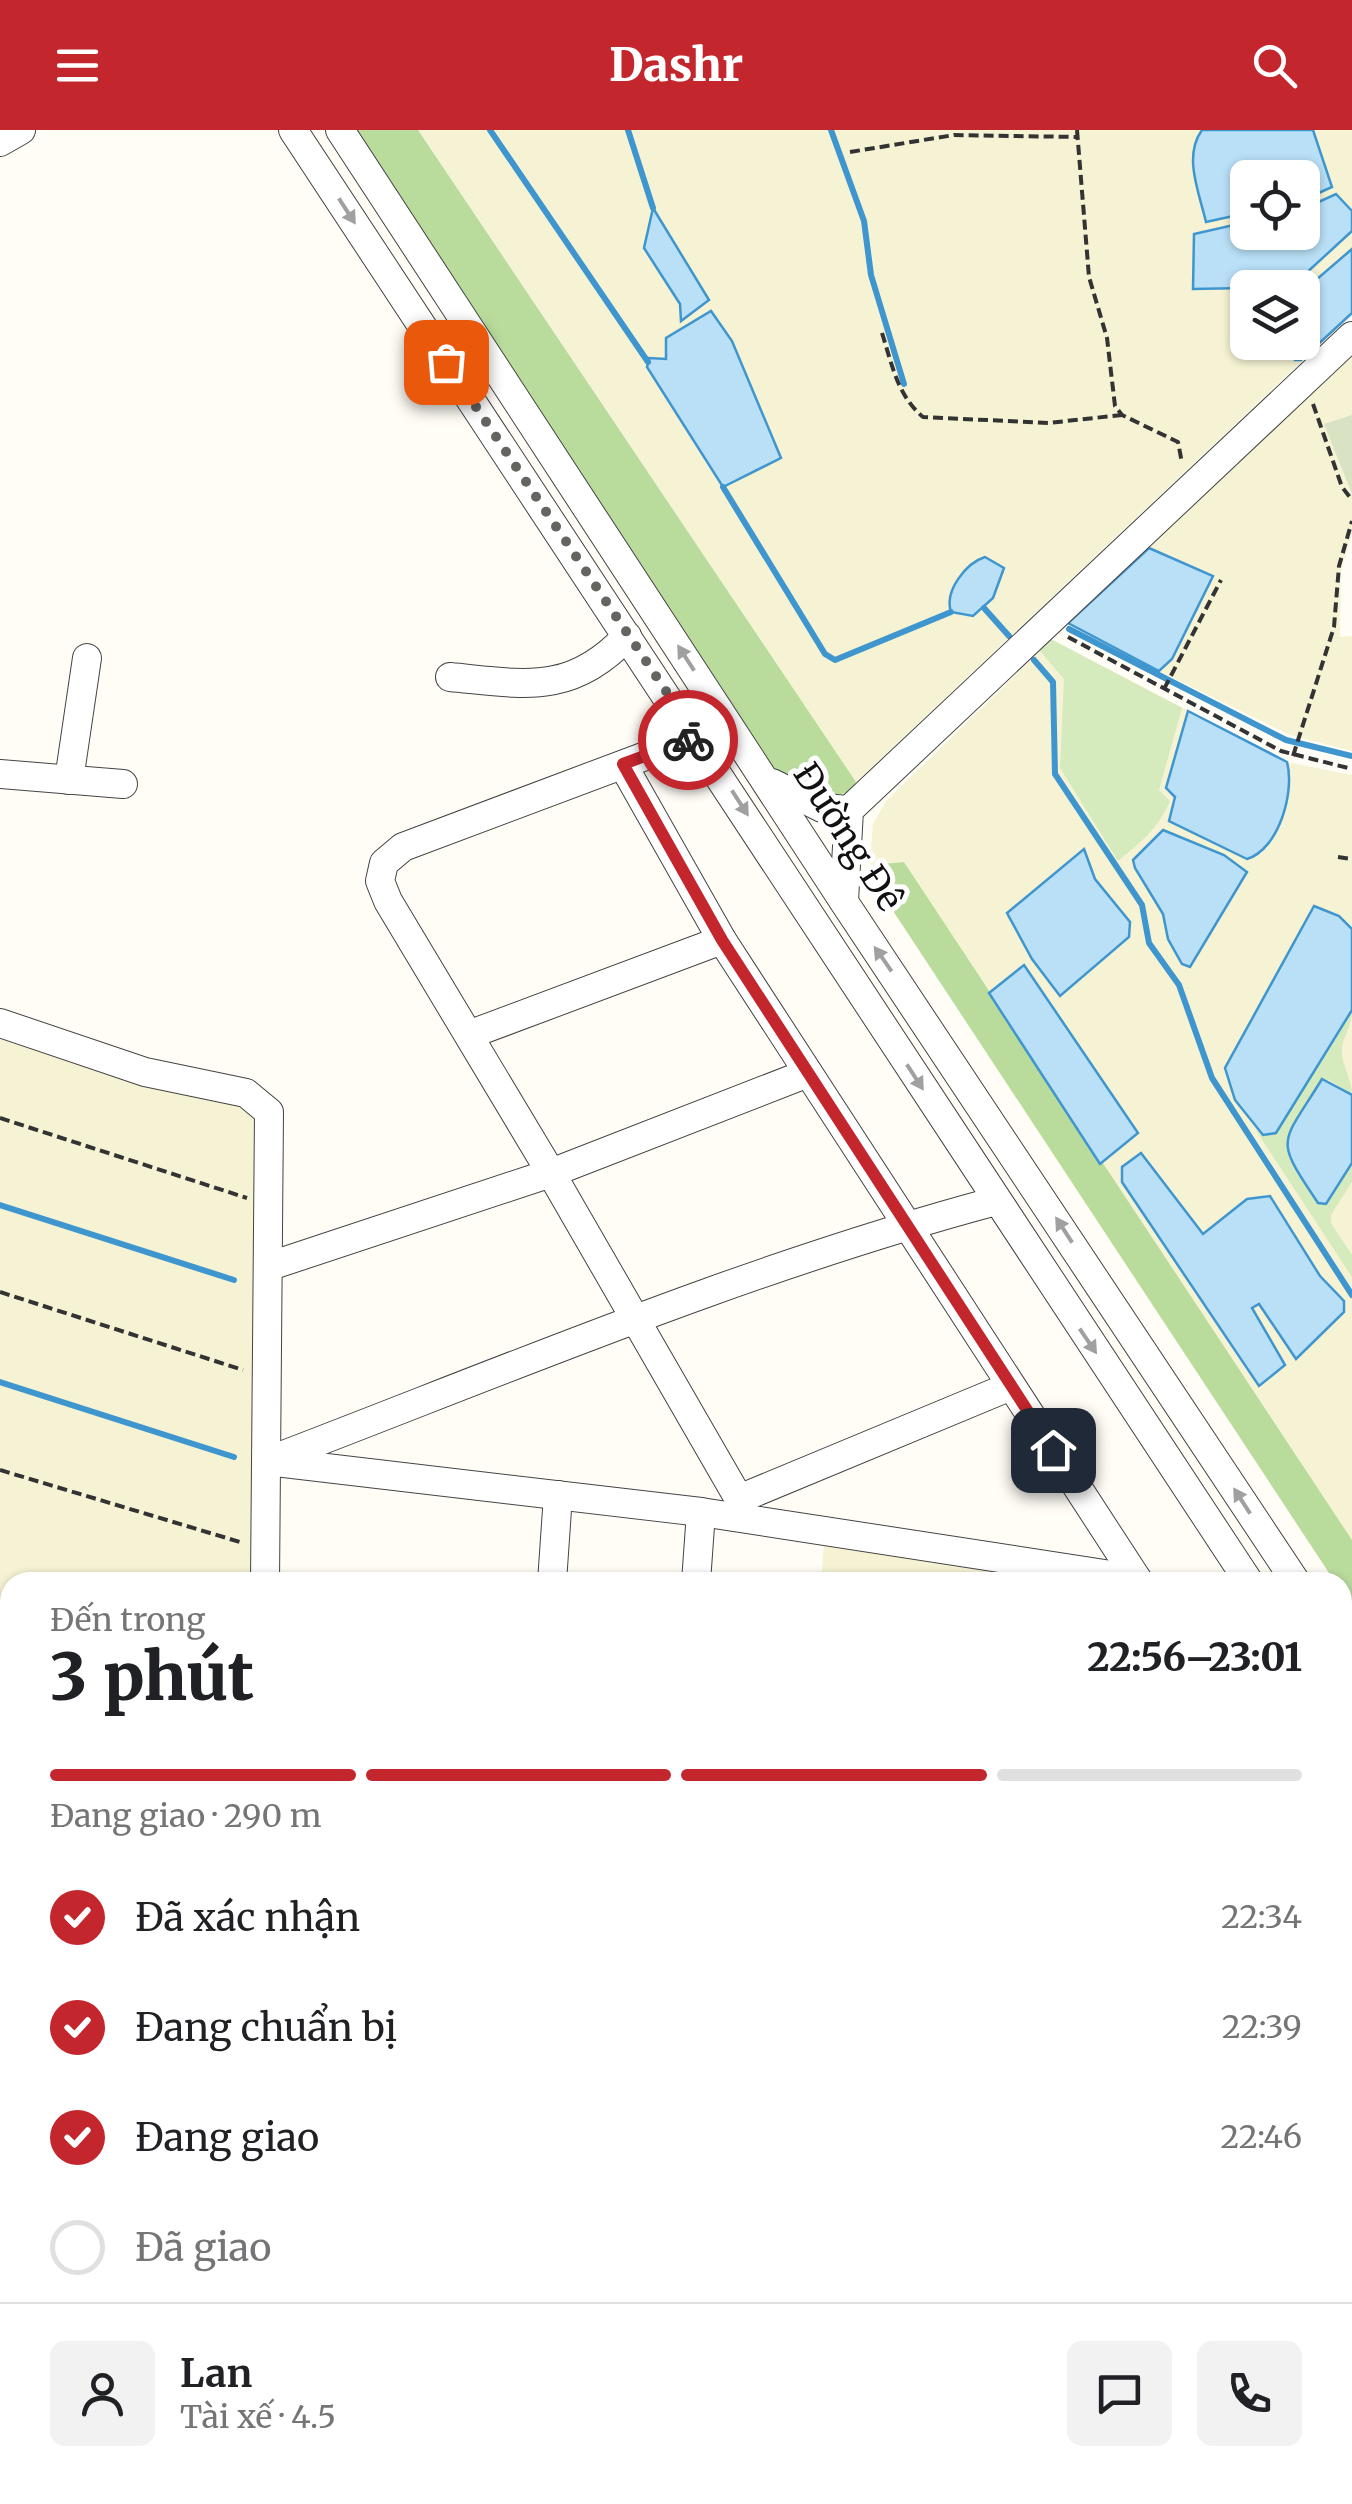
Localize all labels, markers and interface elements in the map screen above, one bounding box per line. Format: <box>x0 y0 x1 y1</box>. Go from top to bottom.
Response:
text: Dashr <box>609 37 743 93</box>
icon: menu <box>50 38 105 93</box>
icon: search <box>1247 38 1302 93</box>
map controls <box>1230 160 1320 360</box>
button: locate <box>1230 160 1320 250</box>
one-way arrow <box>337 198 356 225</box>
button: layers <box>1230 270 1320 360</box>
pin <box>404 320 489 405</box>
icon: bag <box>419 335 474 390</box>
one-way arrow <box>678 644 696 671</box>
courier <box>638 690 738 790</box>
icon: bike <box>661 713 716 768</box>
street label: Đường Đê <box>784 755 912 919</box>
one-way arrow <box>730 789 748 817</box>
one-way arrow <box>874 946 893 973</box>
one-way arrow <box>905 1063 923 1090</box>
one-way arrow <box>1055 1216 1073 1243</box>
one-way arrow <box>1079 1327 1097 1354</box>
pin <box>1011 1408 1096 1493</box>
icon: home <box>1026 1423 1081 1478</box>
one-way arrow <box>1234 1487 1252 1515</box>
text: Đến trong <box>50 1600 205 1640</box>
text: 22:56–23:01 <box>1087 1634 1302 1681</box>
text: 3 phút <box>50 1636 254 1718</box>
text: Đang giao · 290 m <box>50 1796 321 1836</box>
icon: check <box>50 1890 105 1945</box>
text: Đã xác nhận <box>135 1894 360 1941</box>
text: 22:34 <box>1221 1897 1302 1937</box>
icon: check <box>50 2000 105 2055</box>
text: Đang chuẩn bị <box>135 2004 397 2051</box>
text: 22:39 <box>1222 2007 1302 2047</box>
icon: check <box>50 2110 105 2165</box>
text: Đang giao <box>135 2114 319 2161</box>
text: 22:46 <box>1220 2117 1302 2157</box>
text: Đã giao <box>135 2224 272 2271</box>
button: person <box>50 2341 155 2446</box>
button: chat <box>1067 2341 1172 2446</box>
button: phone <box>1197 2341 1302 2446</box>
text: Lan <box>180 2350 252 2397</box>
text: Tài xế · 4.5 <box>180 2397 336 2437</box>

